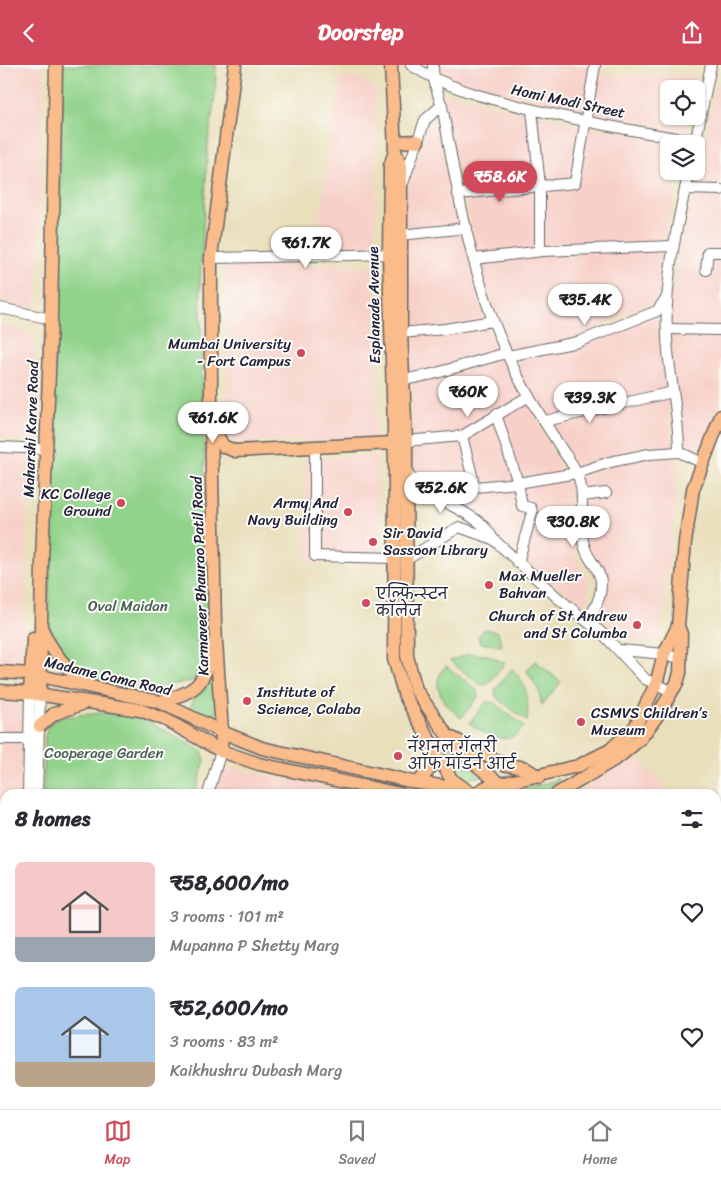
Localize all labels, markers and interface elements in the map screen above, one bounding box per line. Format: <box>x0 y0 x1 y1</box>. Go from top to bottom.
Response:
text: Doorstep <box>318 13 403 52</box>
icon: back <box>15 19 43 47</box>
icon: share <box>678 19 706 47</box>
street label: Homi Modi Street <box>509 76 628 126</box>
map controls <box>660 80 705 180</box>
button: locate <box>660 80 705 125</box>
button: layers <box>660 135 705 180</box>
pin: ₹58.6K <box>459 161 541 203</box>
text: ₹58.6K <box>474 162 526 191</box>
pin: ₹61.7K <box>265 227 347 269</box>
text: ₹61.7K <box>282 228 330 257</box>
street label: Esplanade Avenue <box>360 246 388 364</box>
pin: ₹35.4K <box>544 283 626 326</box>
text: ₹35.4K <box>559 285 611 314</box>
place label: Mumbai University - Fort Campus <box>168 331 291 374</box>
marker: Mumbai University - Fort Campus <box>295 347 307 359</box>
street label: Maharshi Karve Road <box>16 359 46 498</box>
pin: ₹60K <box>438 375 498 418</box>
text: ₹60K <box>449 377 487 406</box>
pin: ₹39.3K <box>549 381 631 424</box>
text: ₹39.3K <box>565 383 615 412</box>
pin: ₹61.6K <box>172 401 254 444</box>
text: ₹61.6K <box>189 403 237 432</box>
pin: ₹52.6K <box>400 471 482 514</box>
text: ₹52.6K <box>415 473 467 502</box>
street label: Karmaveer Bhaurao Patil Road <box>183 475 216 676</box>
place label: KC College Ground <box>41 481 112 524</box>
place label: Army And Navy Building <box>248 490 339 533</box>
marker: KC College Ground <box>115 497 127 509</box>
pin: ₹30.8K <box>532 505 614 548</box>
marker: Army And Navy Building <box>342 506 354 518</box>
text: ₹30.8K <box>547 507 599 536</box>
place label: Sir David Sassoon Library <box>383 520 488 563</box>
marker: Sir David Sassoon Library <box>367 536 379 548</box>
place label: Max Mueller Bahvan <box>499 563 582 606</box>
marker: Max Mueller Bahvan <box>483 579 495 591</box>
place label: एल्फिन्स्टन कॉलेज <box>375 581 449 624</box>
park label: Oval Maidan <box>88 593 168 619</box>
marker: एल्फिन्स्टन कॉलेज <box>360 597 372 609</box>
place label: Church of St Andrew and St Columba <box>489 603 628 646</box>
marker: Church of St Andrew and St Columba <box>631 619 643 631</box>
street label: Madame Cama Road <box>42 649 175 703</box>
place label: Institute of Science, Colaba <box>256 679 361 722</box>
marker: Institute of Science, Colaba <box>241 695 253 707</box>
place label: CSMVS Children’s Museum <box>591 700 708 743</box>
marker: CSMVS Children’s Museum <box>575 716 587 728</box>
place label: नॅशनल गॅलरी ऑफ मॉडर्न आर्ट <box>407 734 517 777</box>
park label: Cooperage Garden <box>44 740 164 766</box>
marker: नॅशनल गॅलरी ऑफ मॉडर्न आर्ट <box>392 750 404 762</box>
text: 8 homes <box>15 800 90 838</box>
icon: filters <box>678 805 706 833</box>
text: ₹58,600/mo <box>170 864 289 902</box>
icon: home <box>55 882 115 942</box>
icon: heart <box>678 898 706 926</box>
text: 3 rooms · 101 m² <box>170 902 284 931</box>
text: Mupanna P Shetty Marg <box>170 931 339 960</box>
text: ₹52,600/mo <box>170 989 288 1027</box>
icon: home <box>55 1007 115 1067</box>
icon: heart <box>678 1023 706 1051</box>
text: 3 rooms · 83 m² <box>170 1027 278 1056</box>
text: Kaikhushru Dubash Marg <box>170 1056 342 1085</box>
tab: Map <box>104 1117 132 1172</box>
tab: Saved <box>339 1117 375 1172</box>
tab: Home <box>582 1117 617 1172</box>

